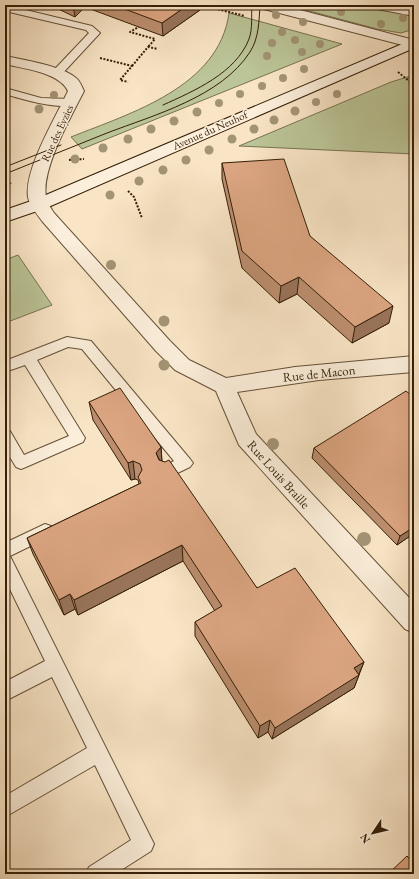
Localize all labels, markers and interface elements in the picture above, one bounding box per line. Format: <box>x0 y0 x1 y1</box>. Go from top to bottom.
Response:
street label: Rue des Eyzies <box>38 102 76 164</box>
street label: Avenue du Neuhof <box>169 107 251 153</box>
street label: Rue de Macon <box>282 361 356 386</box>
street label: Rue Louis Braille <box>243 437 314 512</box>
north arrow <box>353 813 393 853</box>
text: N <box>356 831 373 846</box>

